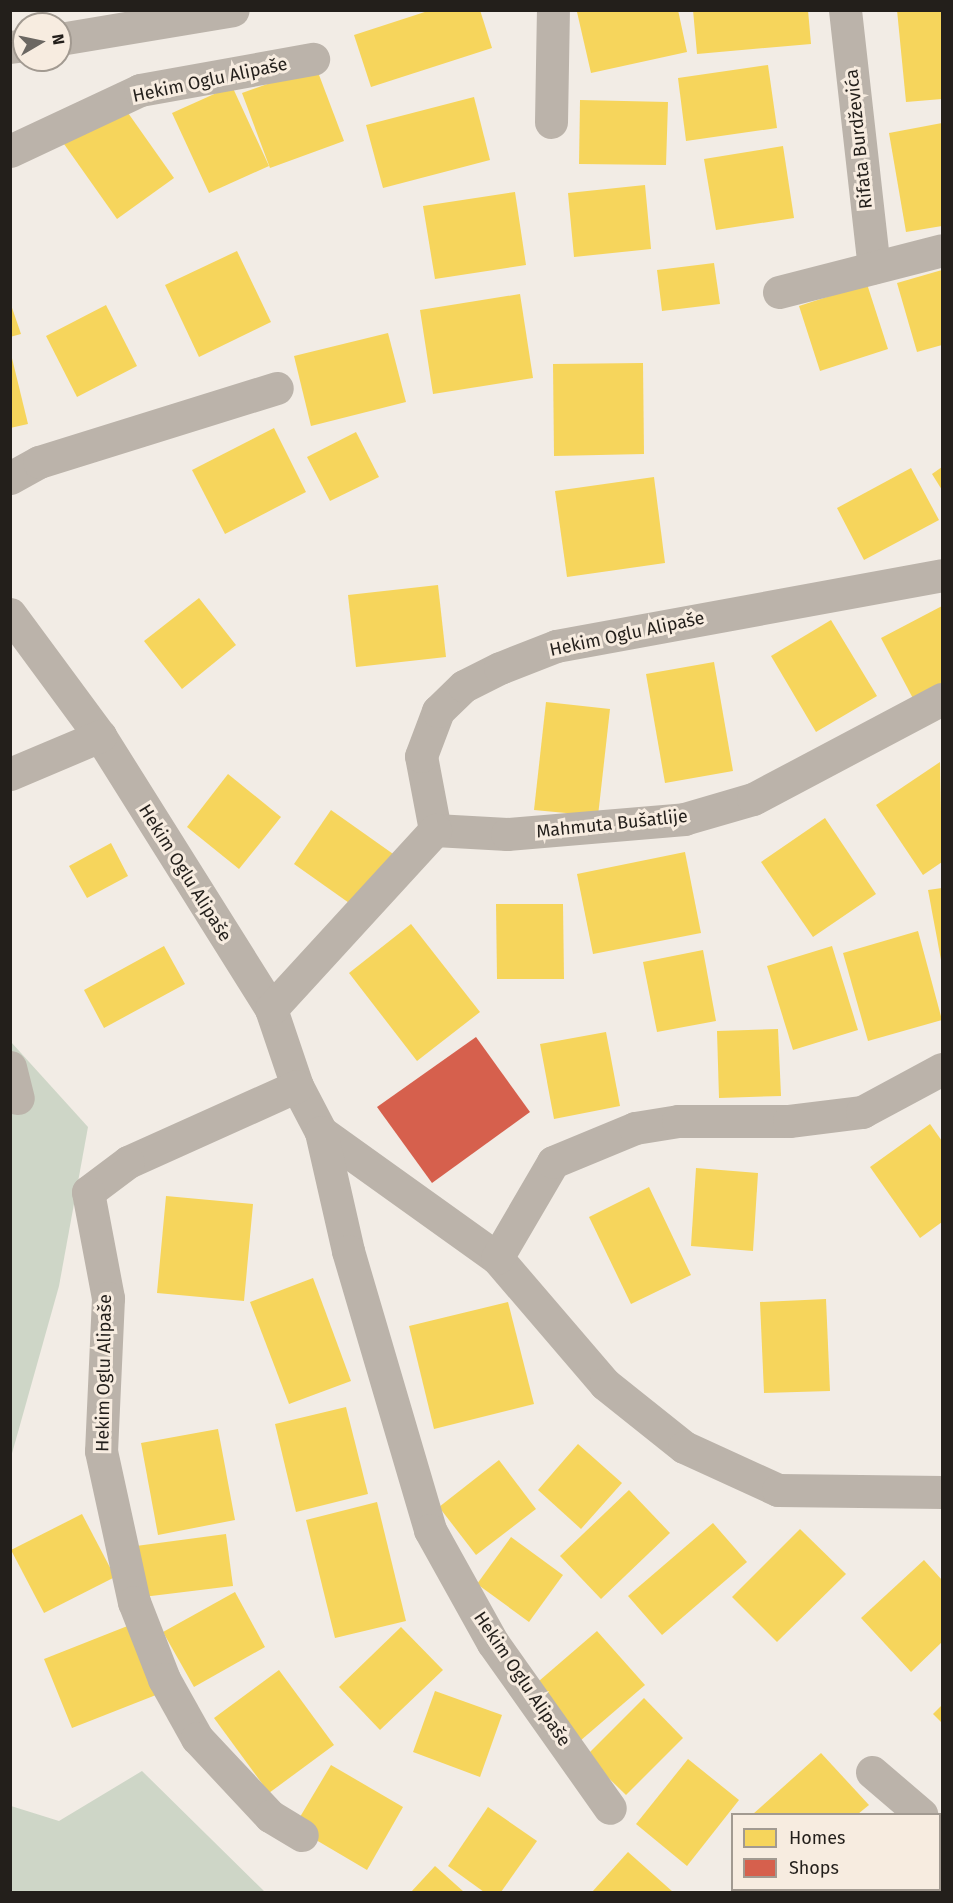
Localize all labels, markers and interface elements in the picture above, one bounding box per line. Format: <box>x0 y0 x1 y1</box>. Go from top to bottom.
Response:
north arrow <box>12 12 72 72</box>
text: N <box>48 33 69 46</box>
street label: Hekim Oglu Alipaše <box>131 53 289 107</box>
street label: Rifata Burdževića <box>841 68 877 210</box>
street label: Hekim Oglu Alipaše <box>548 607 706 661</box>
street label: Hekim Oglu Alipaše <box>134 800 236 946</box>
street label: Mahmuta Bušatlije <box>535 805 689 843</box>
street label: Hekim Oglu Alipaše <box>92 1294 116 1452</box>
street label: Hekim Oglu Alipaše <box>469 1608 575 1750</box>
legend <box>731 1813 941 1891</box>
text: Homes <box>789 1827 845 1849</box>
text: Shops <box>789 1857 839 1879</box>

